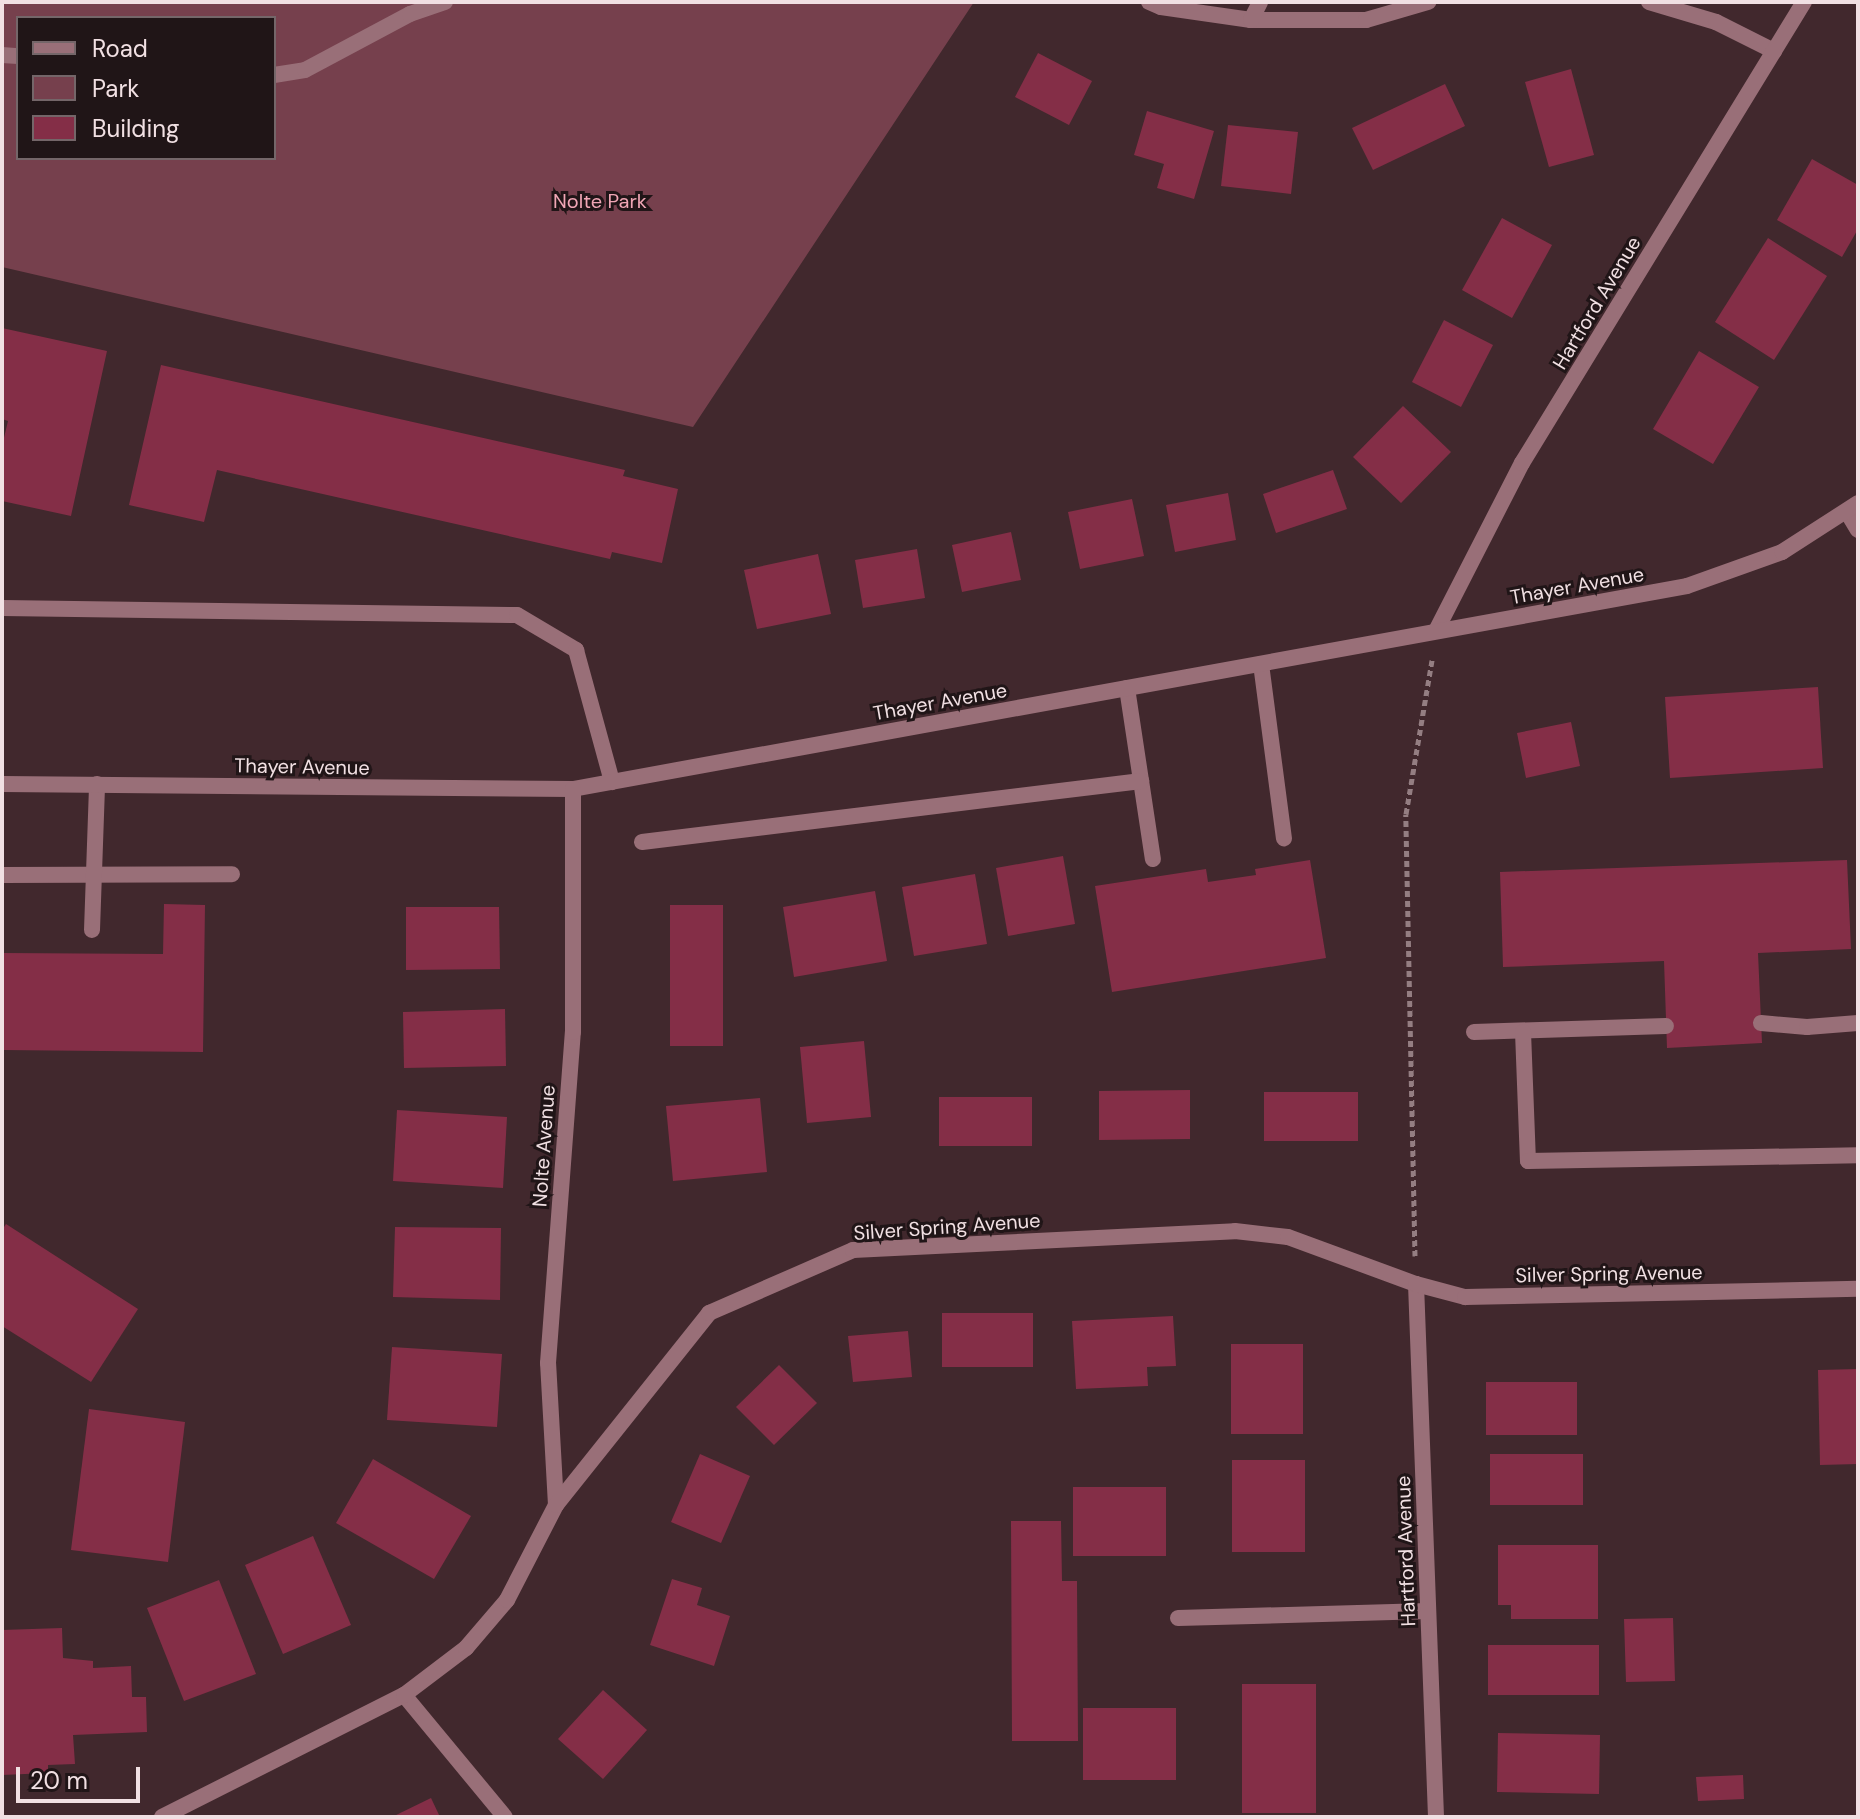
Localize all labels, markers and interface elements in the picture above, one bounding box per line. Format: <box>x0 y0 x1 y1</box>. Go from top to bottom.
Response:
legend <box>16 16 276 160</box>
text: Road <box>92 33 148 64</box>
text: Park <box>92 73 139 104</box>
text: Building <box>92 113 179 144</box>
park label: Nolte Park <box>553 189 647 213</box>
street label: Hartford Avenue <box>1548 232 1646 374</box>
street label: Thayer Avenue <box>1508 562 1646 610</box>
street label: Thayer Avenue <box>871 678 1009 726</box>
street label: Thayer Avenue <box>234 754 370 780</box>
street label: Nolte Avenue <box>528 1084 560 1208</box>
street label: Silver Spring Avenue <box>853 1208 1041 1246</box>
street label: Silver Spring Avenue <box>1515 1260 1703 1288</box>
street label: Hartford Avenue <box>1391 1475 1421 1627</box>
scale bar <box>20 1751 144 1801</box>
text: 20 m <box>30 1765 88 1796</box>

